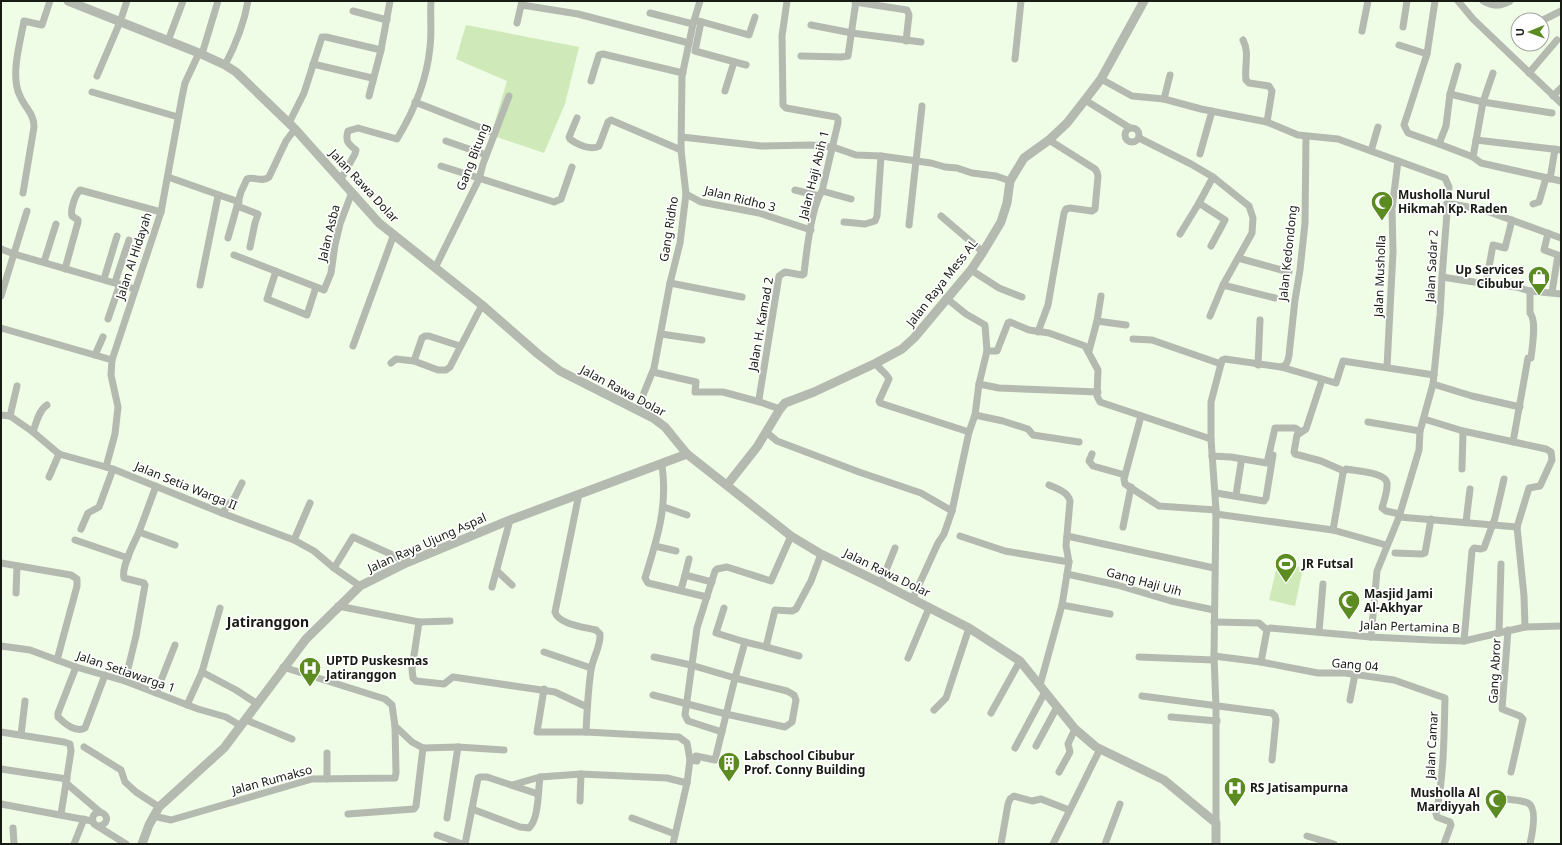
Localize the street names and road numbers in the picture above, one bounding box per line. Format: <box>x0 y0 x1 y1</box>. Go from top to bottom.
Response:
street label: Gang Bitung <box>452 121 493 193</box>
street label: Jalan Haji Abih 1 <box>794 129 833 222</box>
street label: Jalan Rawa Dolar <box>325 145 403 226</box>
street label: Jalan Ridho 3 <box>702 181 778 216</box>
street label: Gang Ridho <box>655 195 682 263</box>
street label: Jalan Asba <box>313 203 344 264</box>
street label: Jalan Kedondong <box>1274 204 1301 303</box>
street label: Jalan Al Hidayah <box>111 210 156 303</box>
street label: Jalan Sadar 2 <box>1421 229 1442 304</box>
street label: Jalan Raya Mess AL <box>901 235 981 331</box>
street label: Jalan Musholla <box>1370 235 1389 318</box>
street label: Jalan H. Kamad 2 <box>744 275 777 373</box>
street label: Jalan Rawa Dolar <box>577 360 669 420</box>
street label: Jalan Setia Warga II <box>132 457 240 514</box>
street label: Jalan Raya Ujung Aspal <box>364 509 489 577</box>
street label: Jalan Rawa Dolar <box>840 544 934 601</box>
street label: Gang Haji Uih <box>1104 563 1184 600</box>
street label: Jalan Pertamina B <box>1359 616 1460 637</box>
street label: Gang Abror <box>1484 638 1505 704</box>
street label: Jalan Setiawarga 1 <box>74 646 178 696</box>
street label: Gang 04 <box>1331 654 1379 675</box>
street label: Jalan Camar <box>1421 711 1442 780</box>
street label: Jalan Rumakso <box>229 761 314 799</box>

